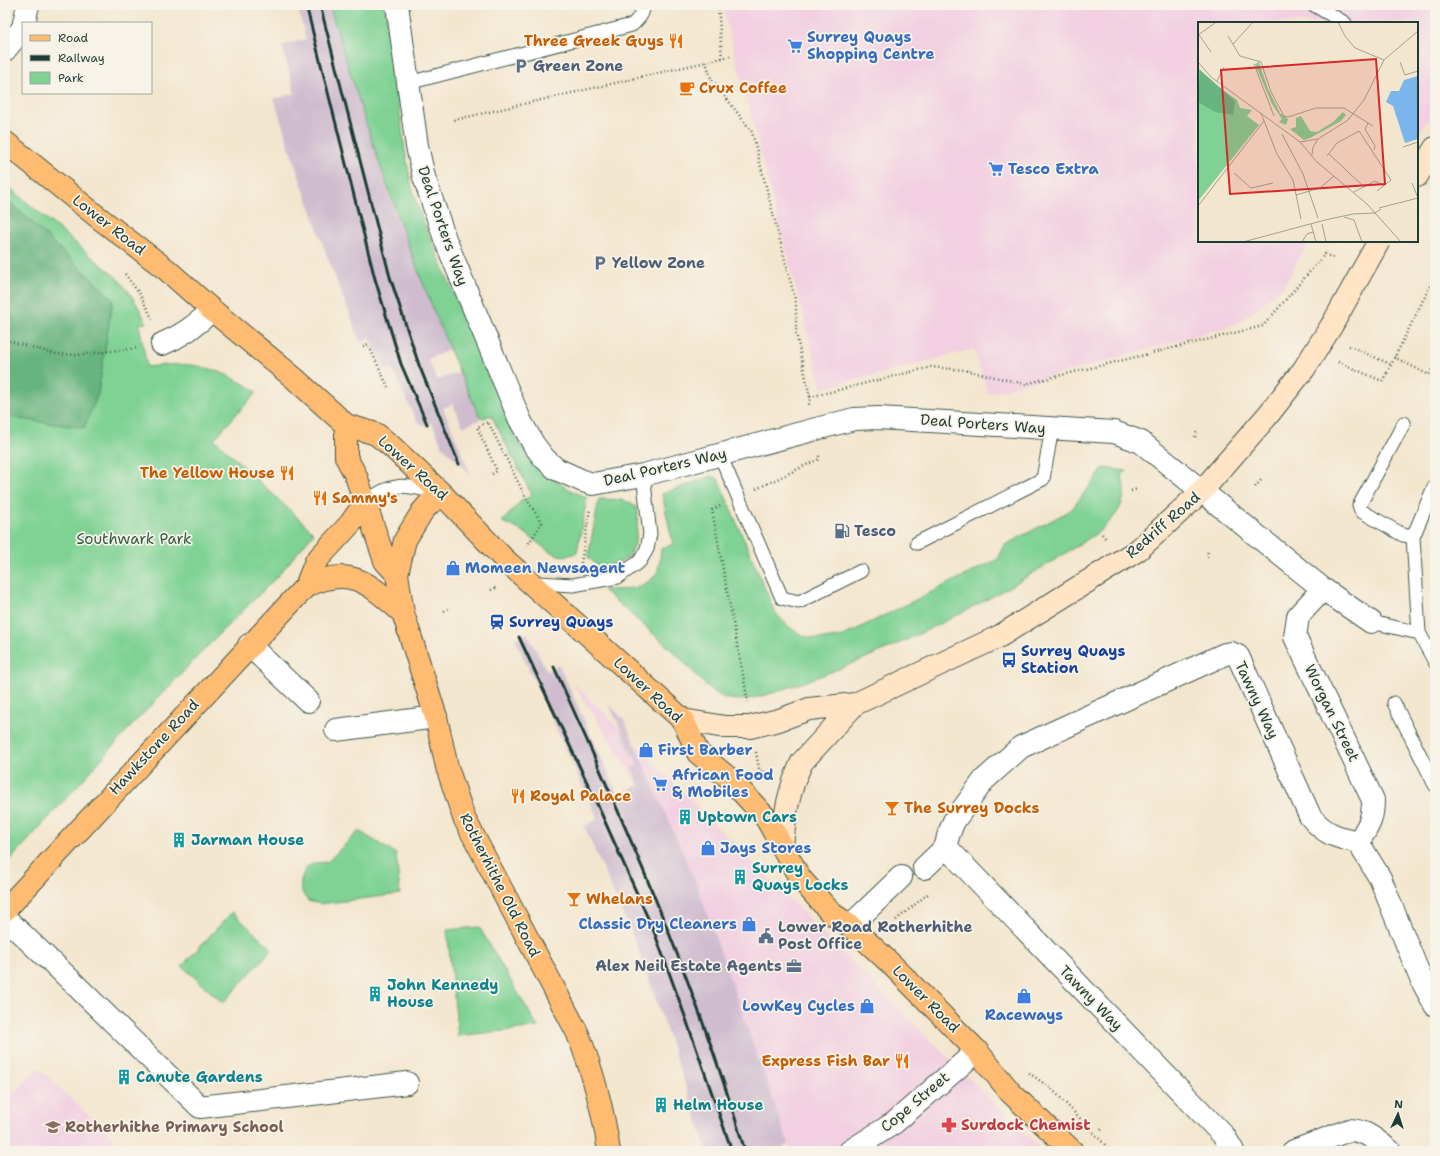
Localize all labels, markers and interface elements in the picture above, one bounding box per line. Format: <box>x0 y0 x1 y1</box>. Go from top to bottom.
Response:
legend <box>22 22 152 94</box>
inset map <box>1198 22 1418 242</box>
place label: Surrey Quays Shopping Centre <box>807 27 934 64</box>
text: Road <box>58 30 89 46</box>
place label: Three Greek Guys <box>524 31 664 51</box>
restaurant icon: Three Greek Guys <box>667 32 685 50</box>
supermarket icon: Surrey Quays Shopping Centre <box>786 37 804 55</box>
text: Railway <box>58 50 105 66</box>
place label: Green Zone <box>533 56 623 76</box>
parking icon: Green Zone <box>512 57 530 75</box>
text: Park <box>58 70 84 86</box>
place label: Crux Coffee <box>699 78 787 98</box>
cafe icon: Crux Coffee <box>678 79 696 97</box>
place label: Tesco Extra <box>1008 159 1099 179</box>
supermarket icon: Tesco Extra <box>987 160 1005 178</box>
street label: Deal Porters Way <box>413 163 473 289</box>
street label: Lower Road <box>68 190 150 260</box>
place label: Yellow Zone <box>612 253 705 273</box>
parking icon: Yellow Zone <box>591 254 609 272</box>
street label: Deal Porters Way <box>920 410 1046 438</box>
street label: Lower Road <box>374 431 453 505</box>
street label: Deal Porters Way <box>602 443 728 491</box>
place label: The Yellow House <box>140 463 275 483</box>
restaurant icon: The Yellow House <box>278 464 296 482</box>
street label: Redriff Road <box>1122 487 1205 563</box>
place label: Sammy's <box>332 488 398 508</box>
restaurant icon: Sammy's <box>311 489 329 507</box>
place label: Tesco <box>854 521 896 541</box>
fuel station icon: Tesco <box>833 522 851 540</box>
park label: Southwark Park <box>76 529 192 549</box>
place label: Momeen Newsagent <box>465 558 625 578</box>
shop icon: Momeen Newsagent <box>444 559 462 577</box>
place label: Surrey Quays <box>509 612 613 632</box>
station icon: Surrey Quays <box>488 613 506 631</box>
place label: Surrey Quays Station <box>1021 641 1125 678</box>
bus stop icon: Surrey Quays Station <box>1000 651 1018 669</box>
street label: Lower Road <box>609 653 687 728</box>
street label: Tawny Way <box>1230 658 1284 742</box>
street label: Worgan Street <box>1300 661 1364 765</box>
street label: Hawkstone Road <box>104 695 204 799</box>
place label: First Barber <box>658 740 753 760</box>
shop icon: First Barber <box>637 741 655 759</box>
place label: African Food & Mobiles <box>672 765 774 802</box>
supermarket icon: African Food & Mobiles <box>651 775 669 793</box>
place label: Royal Palace <box>530 786 631 806</box>
restaurant icon: Royal Palace <box>509 787 527 805</box>
place label: The Surrey Docks <box>904 798 1039 818</box>
bar icon: The Surrey Docks <box>883 799 901 817</box>
place label: Uptown Cars <box>697 807 797 827</box>
building icon: Uptown Cars <box>676 808 694 826</box>
street label: Rotherhithe Old Road <box>455 810 545 961</box>
place label: Jarman House <box>191 830 304 850</box>
building icon: Jarman House <box>170 831 188 849</box>
place label: Jays Stores <box>720 838 811 858</box>
shop icon: Jays Stores <box>699 839 717 857</box>
place label: Surrey Quays Locks <box>752 858 848 895</box>
building icon: Surrey Quays Locks <box>731 868 749 886</box>
place label: Whelans <box>586 889 653 909</box>
bar icon: Whelans <box>565 890 583 908</box>
place label: Classic Dry Cleaners <box>578 914 737 934</box>
shop icon: Classic Dry Cleaners <box>740 915 758 933</box>
place label: Lower Road Rotherhithe Post Office <box>778 917 973 954</box>
public building icon: Lower Road Rotherhithe Post Office <box>757 927 775 945</box>
place label: Alex Neil Estate Agents <box>595 956 782 976</box>
office icon: Alex Neil Estate Agents <box>785 957 803 975</box>
street label: Lower Road <box>888 961 964 1037</box>
street label: Tawny Way <box>1055 961 1127 1035</box>
place label: John Kennedy House <box>387 975 498 1012</box>
building icon: John Kennedy House <box>366 985 384 1003</box>
shop icon: Raceways <box>1015 987 1033 1005</box>
place label: LowKey Cycles <box>742 996 855 1016</box>
shop icon: LowKey Cycles <box>858 997 876 1015</box>
place label: Raceways <box>985 1005 1063 1025</box>
place label: Express Fish Bar <box>761 1051 890 1071</box>
restaurant icon: Express Fish Bar <box>893 1052 911 1070</box>
place label: Canute Gardens <box>136 1067 263 1087</box>
street label: Cope Street <box>876 1067 954 1137</box>
building icon: Canute Gardens <box>115 1068 133 1086</box>
north arrow <box>1378 1094 1418 1134</box>
place label: Helm House <box>673 1095 763 1115</box>
building icon: Helm House <box>652 1096 670 1114</box>
text: N <box>1394 1097 1404 1112</box>
place label: Surdock Chemist <box>961 1115 1090 1135</box>
pharmacy icon: Surdock Chemist <box>940 1116 958 1134</box>
place label: Rotherhithe Primary School <box>65 1117 284 1137</box>
school or university icon: Rotherhithe Primary School <box>44 1118 62 1136</box>

